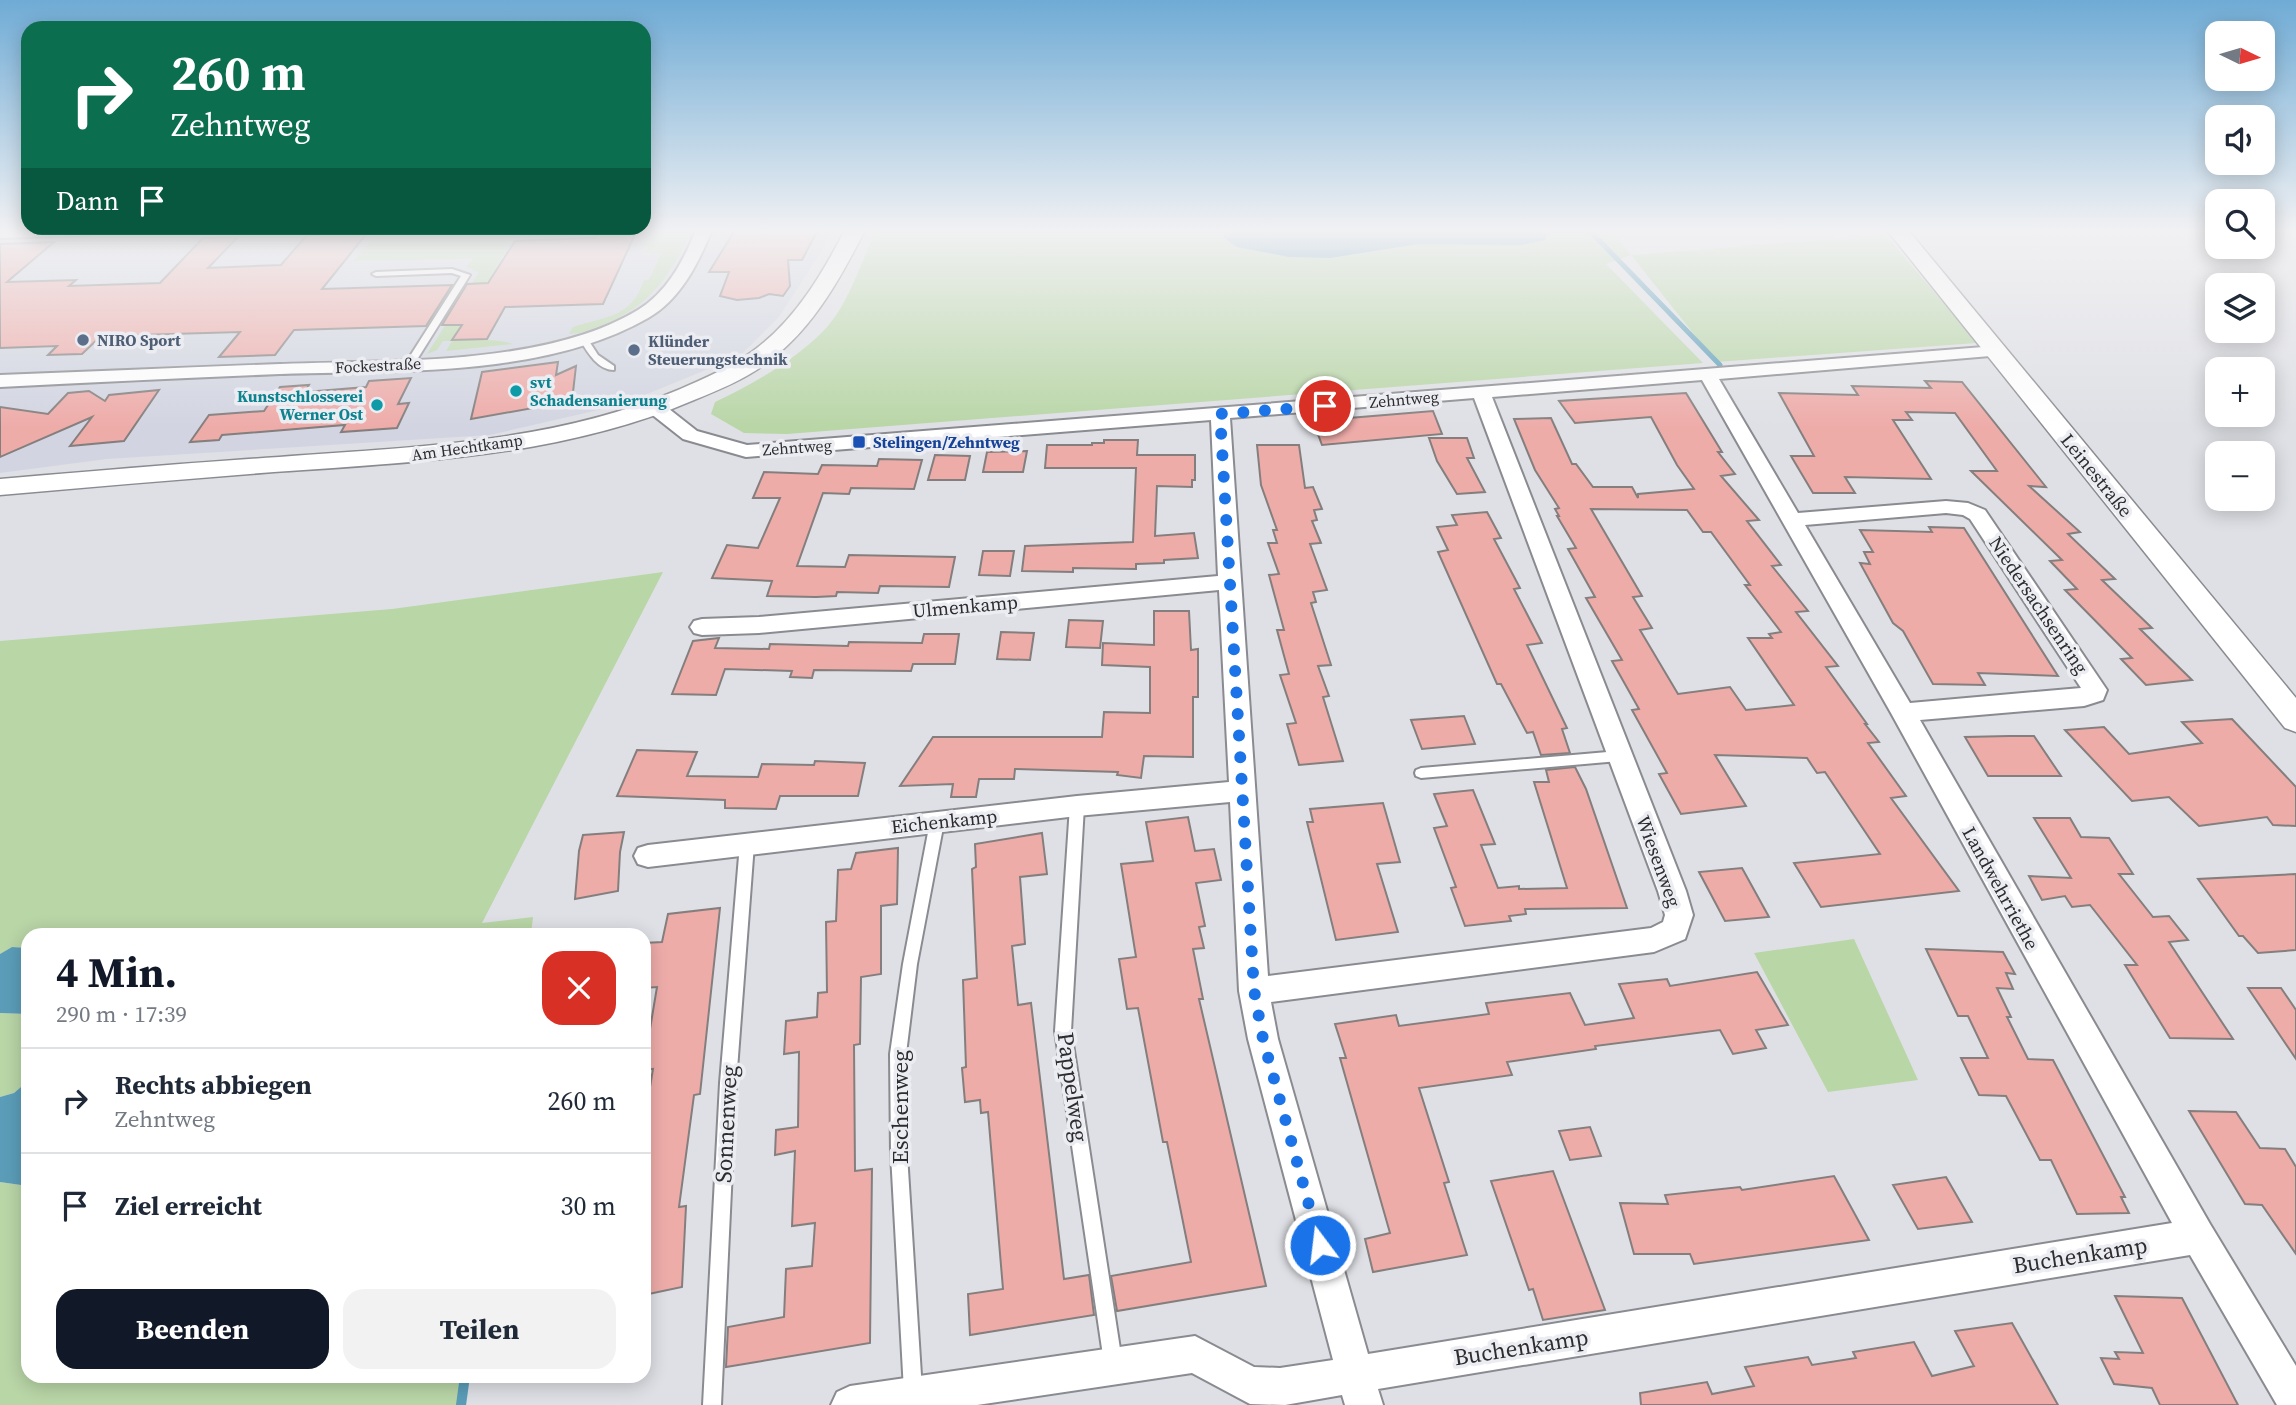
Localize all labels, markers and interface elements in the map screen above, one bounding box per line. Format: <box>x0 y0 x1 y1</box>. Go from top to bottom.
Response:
north arrow <box>2205 21 2275 91</box>
map controls <box>2205 21 2275 511</box>
text: 260 m <box>171 39 306 106</box>
icon: right <box>56 49 147 140</box>
text: Zehntweg <box>171 103 311 147</box>
button: sound <box>2205 105 2275 175</box>
icon: arrive <box>133 182 171 220</box>
text: Dann <box>56 183 119 219</box>
button: search <box>2205 189 2275 259</box>
button: layers <box>2205 273 2275 343</box>
place label: NIRO Sport <box>97 329 181 351</box>
place label: Klünder Steuerungstechnik <box>648 330 788 370</box>
marker: NIRO Sport <box>75 332 91 348</box>
marker: Klünder Steuerungstechnik <box>626 342 642 358</box>
street label: Fockestraße <box>334 352 422 378</box>
button: + <box>2205 357 2275 427</box>
place label: svt Schadensanierung <box>530 371 667 411</box>
pin <box>1295 376 1355 436</box>
marker: svt Schadensanierung <box>508 383 524 399</box>
place label: Kunstschlosserei Werner Ost <box>237 385 363 425</box>
street label: Zehntweg <box>1368 385 1440 413</box>
icon: arrive <box>1306 387 1344 425</box>
marker: Kunstschlosserei Werner Ost <box>369 397 385 413</box>
street label: Am Hechtkamp <box>410 428 524 466</box>
street label: Leinestraße <box>2055 428 2139 522</box>
place label: Stelingen/Zehntweg <box>873 431 1020 453</box>
street label: Zehntweg <box>761 434 833 460</box>
marker: Stelingen/Zehntweg <box>851 434 867 450</box>
button: − <box>2205 441 2275 511</box>
street label: Niedersachsenring <box>1983 531 2095 679</box>
street label: Ulmenkamp <box>911 588 1019 624</box>
street label: Eichenkamp <box>890 802 998 840</box>
street label: Wiesenweg <box>1630 812 1688 911</box>
street label: Landwehrriethe <box>1956 822 2046 954</box>
text: 4 Min. <box>56 943 177 1001</box>
button: close <box>542 951 616 1025</box>
text: 290 m · 17:39 <box>56 998 187 1030</box>
street label: Pappelweg <box>1049 1030 1097 1144</box>
street label: Eschenweg <box>884 1050 916 1164</box>
street label: Sonnenweg <box>707 1064 745 1184</box>
text: Rechts abbiegen <box>115 1067 312 1103</box>
icon: right <box>56 1082 94 1120</box>
text: 260 m <box>548 1083 616 1119</box>
text: Zehntweg <box>115 1103 215 1135</box>
icon: arrive <box>56 1187 94 1225</box>
text: Ziel erreicht <box>115 1188 262 1224</box>
text: 30 m <box>561 1188 616 1224</box>
position arrow <box>1283 1208 1357 1282</box>
street label: Buchenkamp <box>2011 1229 2149 1281</box>
button: Beenden <box>56 1289 329 1369</box>
button: Teilen <box>343 1289 616 1369</box>
street label: Buchenkamp <box>1452 1321 1590 1373</box>

